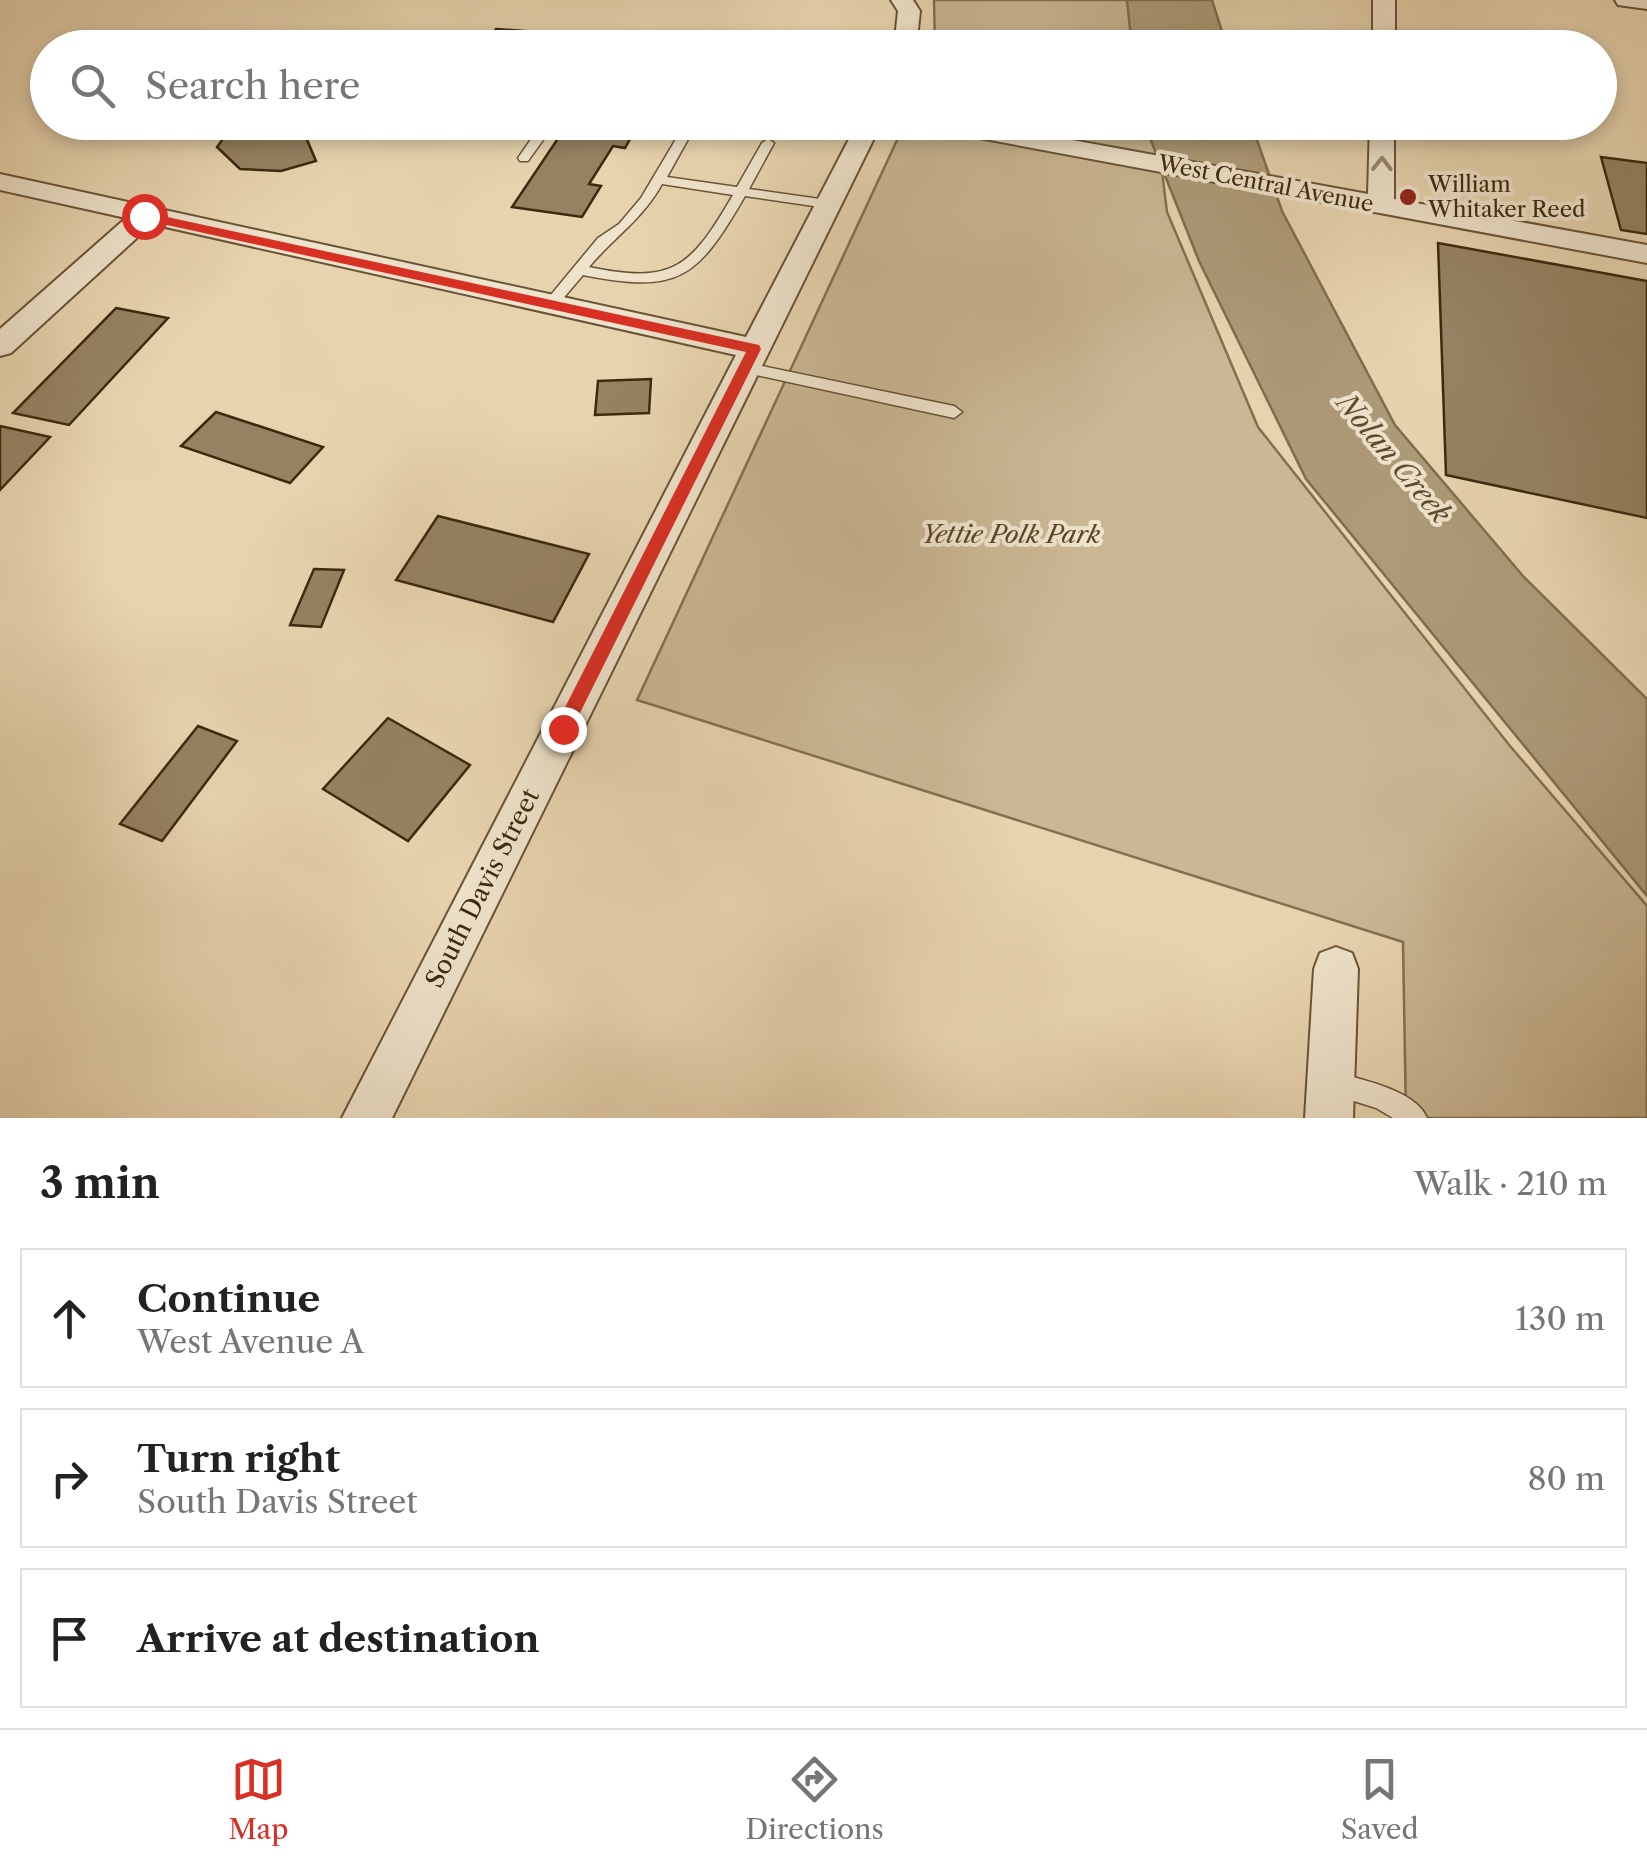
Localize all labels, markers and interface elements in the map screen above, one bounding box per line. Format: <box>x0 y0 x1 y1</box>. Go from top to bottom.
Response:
search box <box>30 30 1617 140</box>
icon: search <box>65 58 120 113</box>
text: Search here <box>145 62 360 109</box>
street label: West Central Avenue <box>1155 149 1376 218</box>
one-way arrow <box>1371 155 1392 171</box>
place label: William Whitaker Reed <box>1427 171 1585 223</box>
marker: William Whitaker Reed <box>1397 186 1419 208</box>
route start <box>122 194 168 240</box>
water label: Nolan Creek <box>1328 384 1459 530</box>
park label: Yettie Polk Park <box>922 519 1100 550</box>
route end <box>541 707 587 753</box>
street label: South Davis Street <box>419 783 546 993</box>
text: 3 min <box>40 1157 160 1209</box>
text: Walk · 210 m <box>1414 1164 1607 1203</box>
text: Continue <box>137 1275 320 1322</box>
icon: ahead <box>42 1291 97 1346</box>
text: 130 m <box>1515 1299 1605 1338</box>
text: West Avenue A <box>137 1322 364 1361</box>
text: Turn right <box>137 1435 340 1482</box>
icon: right <box>42 1451 97 1506</box>
text: 80 m <box>1527 1459 1605 1498</box>
text: South Davis Street <box>137 1482 418 1521</box>
icon: arrive <box>42 1611 97 1666</box>
text: Arrive at destination <box>137 1615 540 1662</box>
tab: Map <box>228 1752 289 1846</box>
tab: Directions <box>745 1752 884 1846</box>
tab: Saved <box>1341 1752 1419 1846</box>

